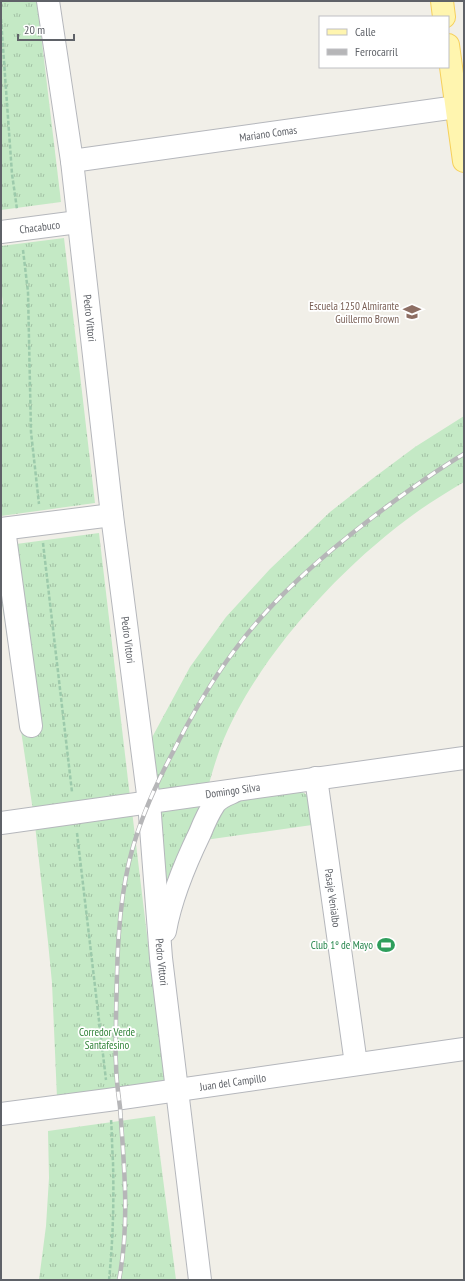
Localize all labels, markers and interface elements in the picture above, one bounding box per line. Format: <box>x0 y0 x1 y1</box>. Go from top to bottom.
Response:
scale bar <box>18 16 74 42</box>
legend <box>319 16 449 68</box>
text: 20 m <box>24 22 45 37</box>
text: Calle <box>355 24 376 39</box>
text: Ferrocarril <box>355 44 398 59</box>
street label: Mariano Comas <box>238 122 298 144</box>
street label: Chacabuco <box>19 217 61 237</box>
street label: Pedro Vittori <box>80 294 99 343</box>
place label: Escuela 1250 Almirante Guillermo Brown <box>309 299 399 326</box>
school or university icon: Escuela 1250 Almirante Guillermo Brown <box>402 302 422 322</box>
street label: Pedro Vittori <box>118 615 138 664</box>
street label: Domingo Silva <box>204 780 261 801</box>
street label: Pasaje Venialbo <box>322 868 344 928</box>
sports icon: Club 1º de Mayo <box>376 935 396 955</box>
street label: Pedro Vittori <box>153 938 171 986</box>
place label: Club 1º de Mayo <box>311 938 373 952</box>
park label: Corredor Verde Santafesino <box>79 1025 135 1052</box>
street label: Juan del Campillo <box>198 1070 267 1094</box>

